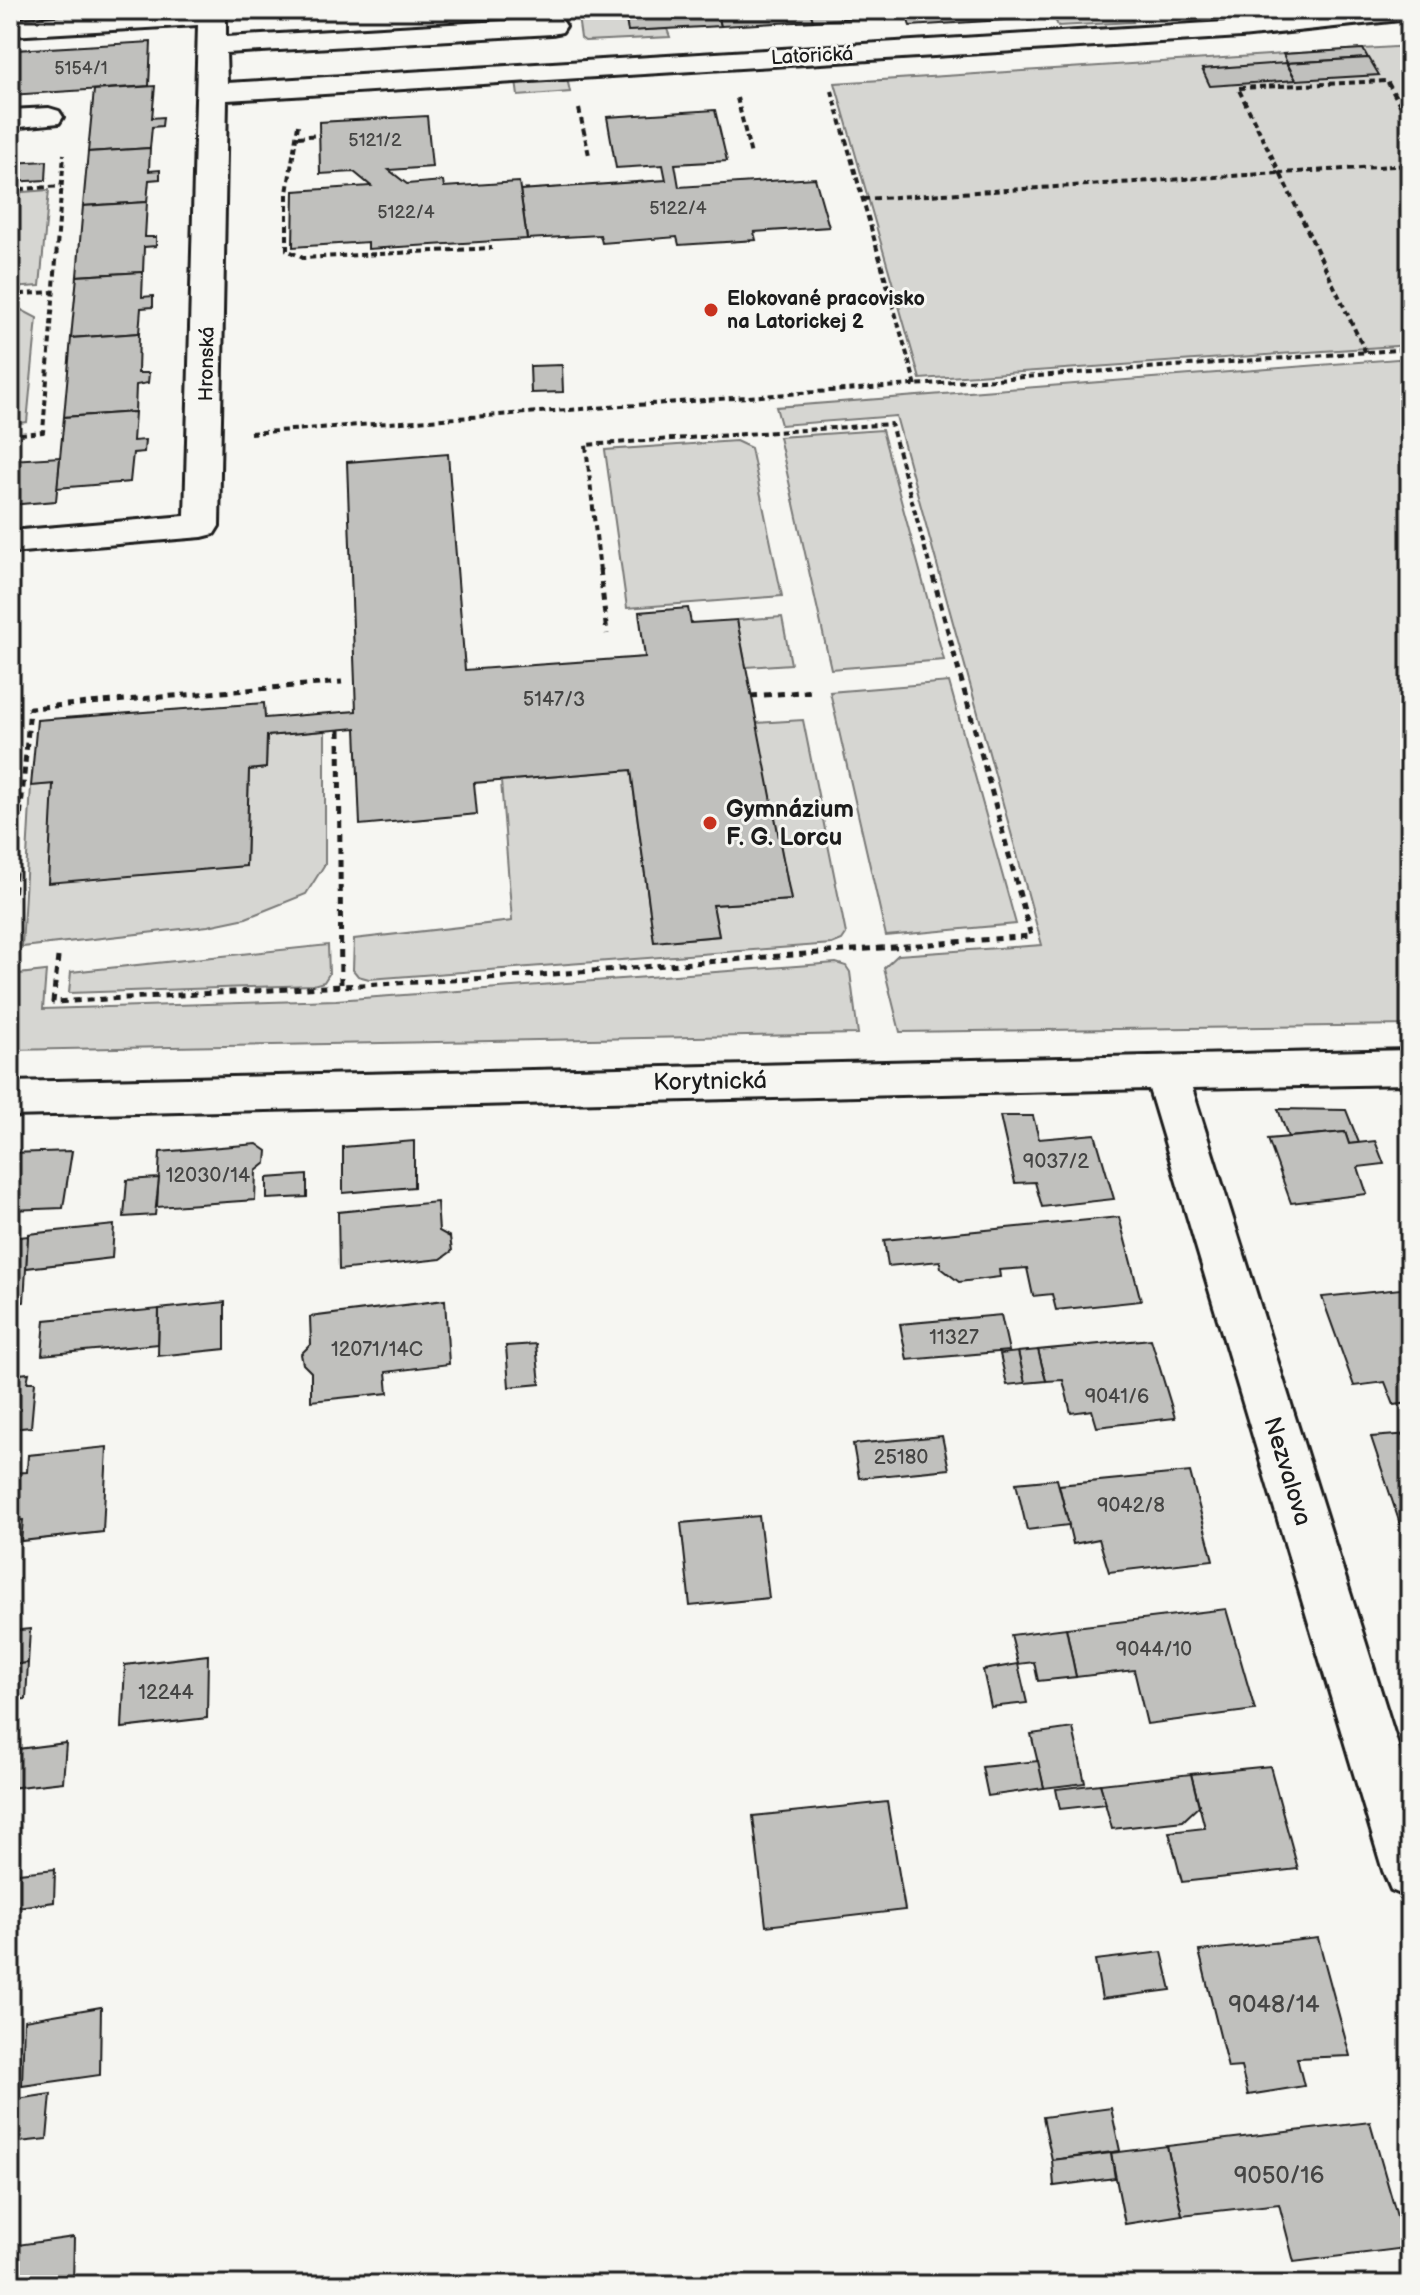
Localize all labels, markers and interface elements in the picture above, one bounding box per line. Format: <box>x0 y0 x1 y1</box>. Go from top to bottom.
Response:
street label: Latorická <box>770 42 854 70</box>
house number: 5154/1 <box>54 58 108 79</box>
house number: 5121/2 <box>348 130 402 151</box>
house number: 5122/4 <box>649 198 707 219</box>
house number: 5122/4 <box>377 202 435 223</box>
place label: Elokované pracovisko na Latorickej 2 <box>727 287 925 334</box>
marker: Elokované pracovisko na Latorickej 2 <box>702 301 720 319</box>
street label: Hronská <box>194 326 220 402</box>
house number: 5147/3 <box>523 688 585 712</box>
place label: Gymnázium F. G. Lorcu <box>726 795 854 852</box>
marker: Gymnázium F. G. Lorcu <box>701 814 719 832</box>
street label: Korytnická <box>653 1066 767 1097</box>
house number: 9037/2 <box>1023 1150 1089 1174</box>
house number: 12030/14 <box>166 1164 250 1188</box>
house number: 11327 <box>929 1326 979 1350</box>
house number: 12071/14C <box>331 1338 423 1362</box>
house number: 9041/6 <box>1085 1385 1149 1409</box>
street label: Nezvalova <box>1257 1413 1318 1529</box>
house number: 25180 <box>874 1446 928 1470</box>
house number: 9042/8 <box>1097 1494 1165 1518</box>
house number: 9044/10 <box>1116 1638 1192 1662</box>
house number: 12244 <box>138 1681 194 1705</box>
house number: 9048/14 <box>1228 1990 1320 2019</box>
house number: 9050/16 <box>1234 2161 1324 2190</box>

